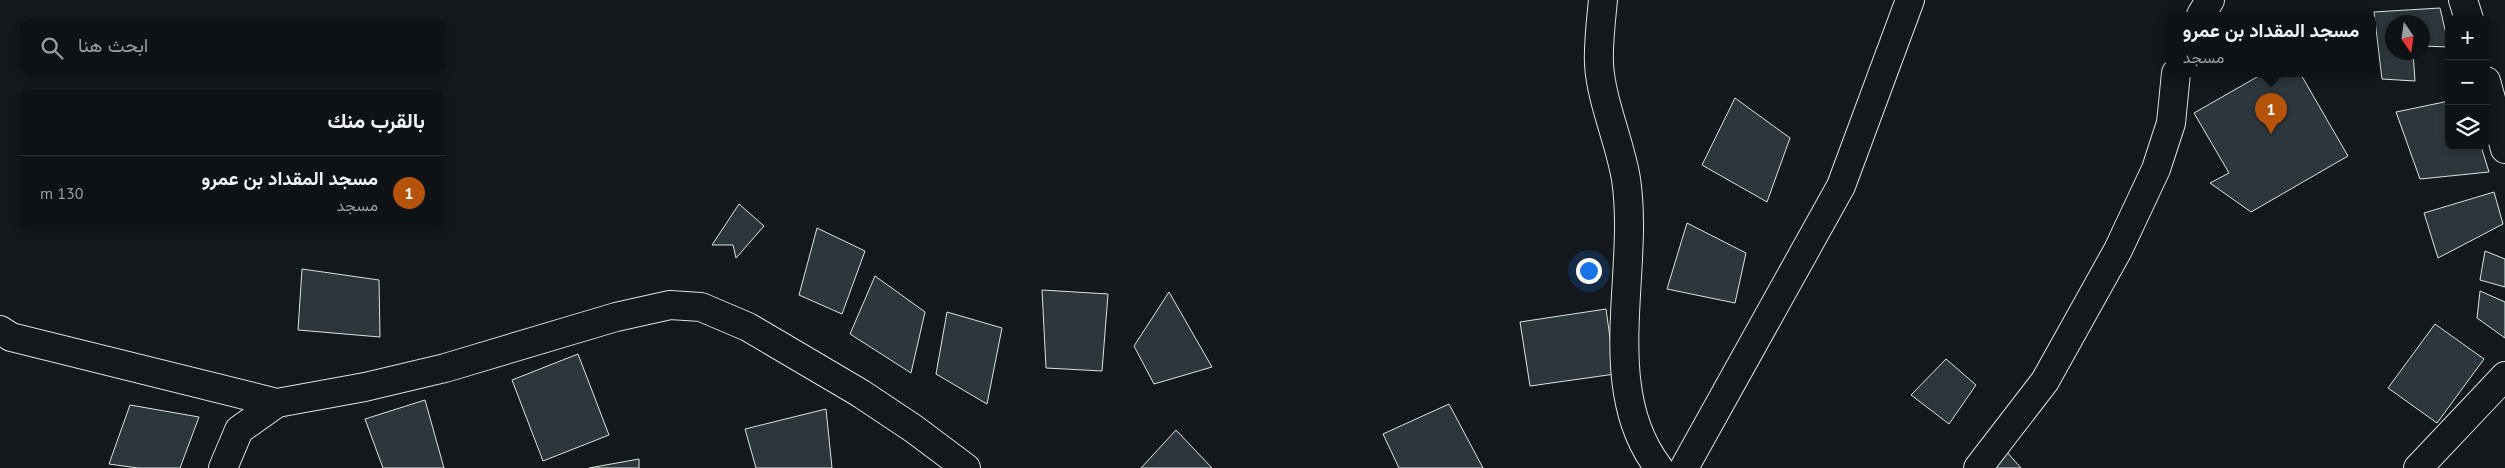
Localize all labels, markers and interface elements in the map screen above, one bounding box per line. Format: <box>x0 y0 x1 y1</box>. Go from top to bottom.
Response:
popup <box>2166 12 2376 77</box>
north arrow <box>2385 15 2430 60</box>
map controls <box>2445 15 2490 150</box>
button: + <box>2445 15 2490 60</box>
text: مسجد المقداد بن عمرو <box>2183 18 2359 42</box>
search box <box>20 20 445 75</box>
text: ابحث هنا <box>78 33 148 57</box>
icon: search <box>38 34 66 62</box>
text: مسجد <box>2183 47 2224 67</box>
button: − <box>2445 60 2490 105</box>
pin: 1 <box>2255 93 2287 134</box>
button: layers <box>2445 105 2490 150</box>
text: بالقرب منك <box>327 107 425 134</box>
text: مسجد المقداد بن عمرو <box>202 166 378 190</box>
text: 130 m <box>40 183 83 203</box>
text: 1 <box>404 183 414 203</box>
text: مسجد <box>337 195 378 215</box>
your location <box>1576 258 1602 284</box>

